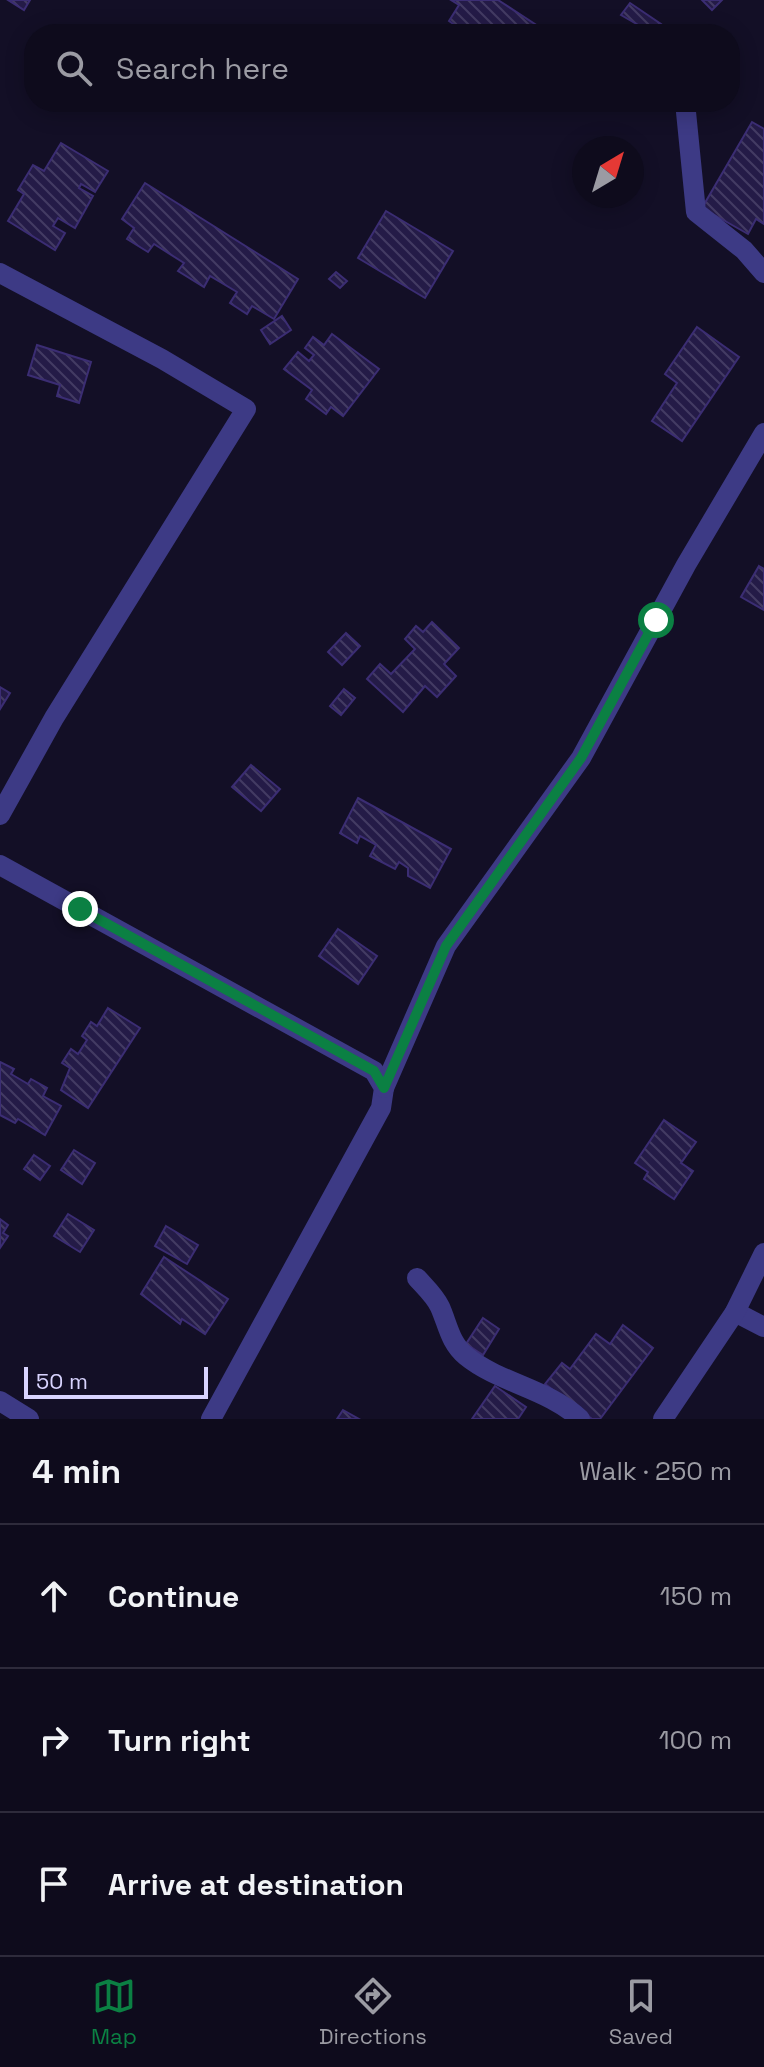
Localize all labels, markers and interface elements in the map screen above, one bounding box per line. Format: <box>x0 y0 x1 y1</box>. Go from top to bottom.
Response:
search box <box>24 24 740 112</box>
icon: search <box>52 46 96 90</box>
text: Search here <box>116 49 289 88</box>
north arrow <box>572 136 644 208</box>
route start <box>638 602 674 638</box>
route end <box>62 891 98 927</box>
scale bar <box>24 1363 208 1399</box>
text: 50 m <box>36 1367 88 1395</box>
text: 4 min <box>32 1450 121 1493</box>
text: Walk · 250 m <box>579 1454 732 1488</box>
icon: ahead <box>32 1574 76 1618</box>
text: Continue <box>108 1577 239 1616</box>
text: 150 m <box>660 1579 732 1613</box>
icon: right <box>32 1718 76 1762</box>
text: Turn right <box>108 1721 251 1760</box>
text: 100 m <box>659 1723 732 1757</box>
icon: arrive <box>32 1862 76 1906</box>
text: Arrive at destination <box>108 1865 404 1904</box>
tab: Map <box>91 1974 137 2050</box>
tab: Directions <box>319 1974 427 2050</box>
tab: Saved <box>609 1974 673 2050</box>

